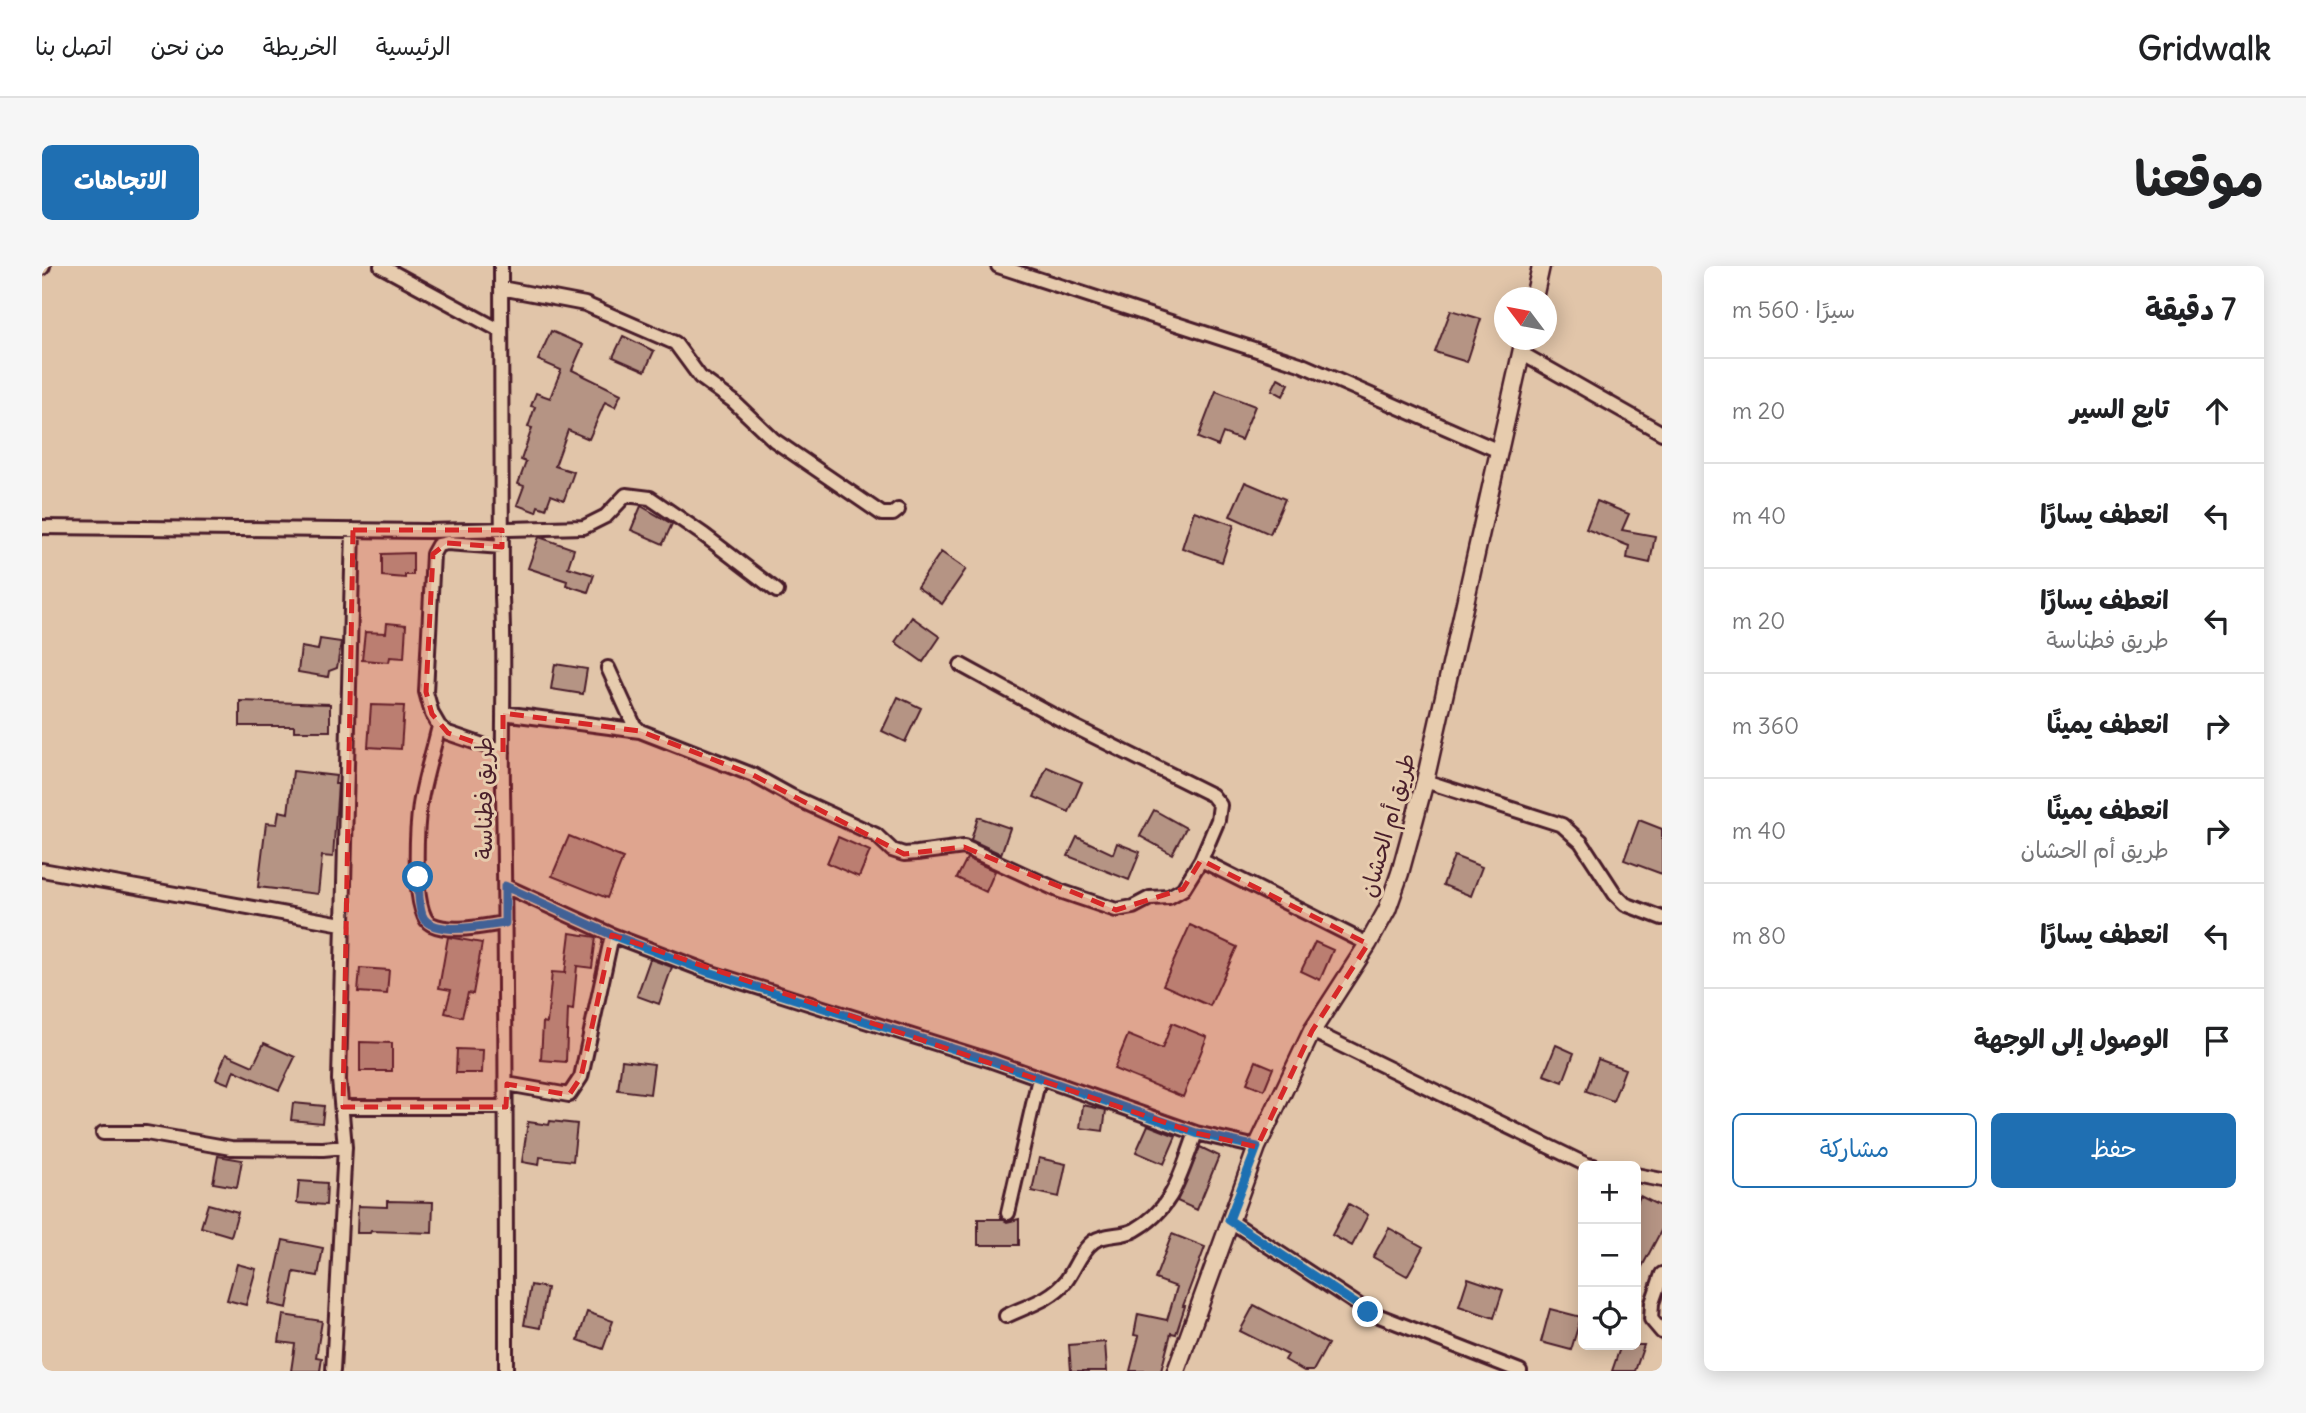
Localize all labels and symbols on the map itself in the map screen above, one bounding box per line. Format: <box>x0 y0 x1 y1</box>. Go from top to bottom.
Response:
north arrow <box>1494 287 1557 350</box>
street label: طريق فطناسة <box>469 737 498 859</box>
street label: طريق أم الحشان <box>1353 750 1425 901</box>
route start <box>402 861 433 892</box>
route end <box>1352 1296 1383 1327</box>

